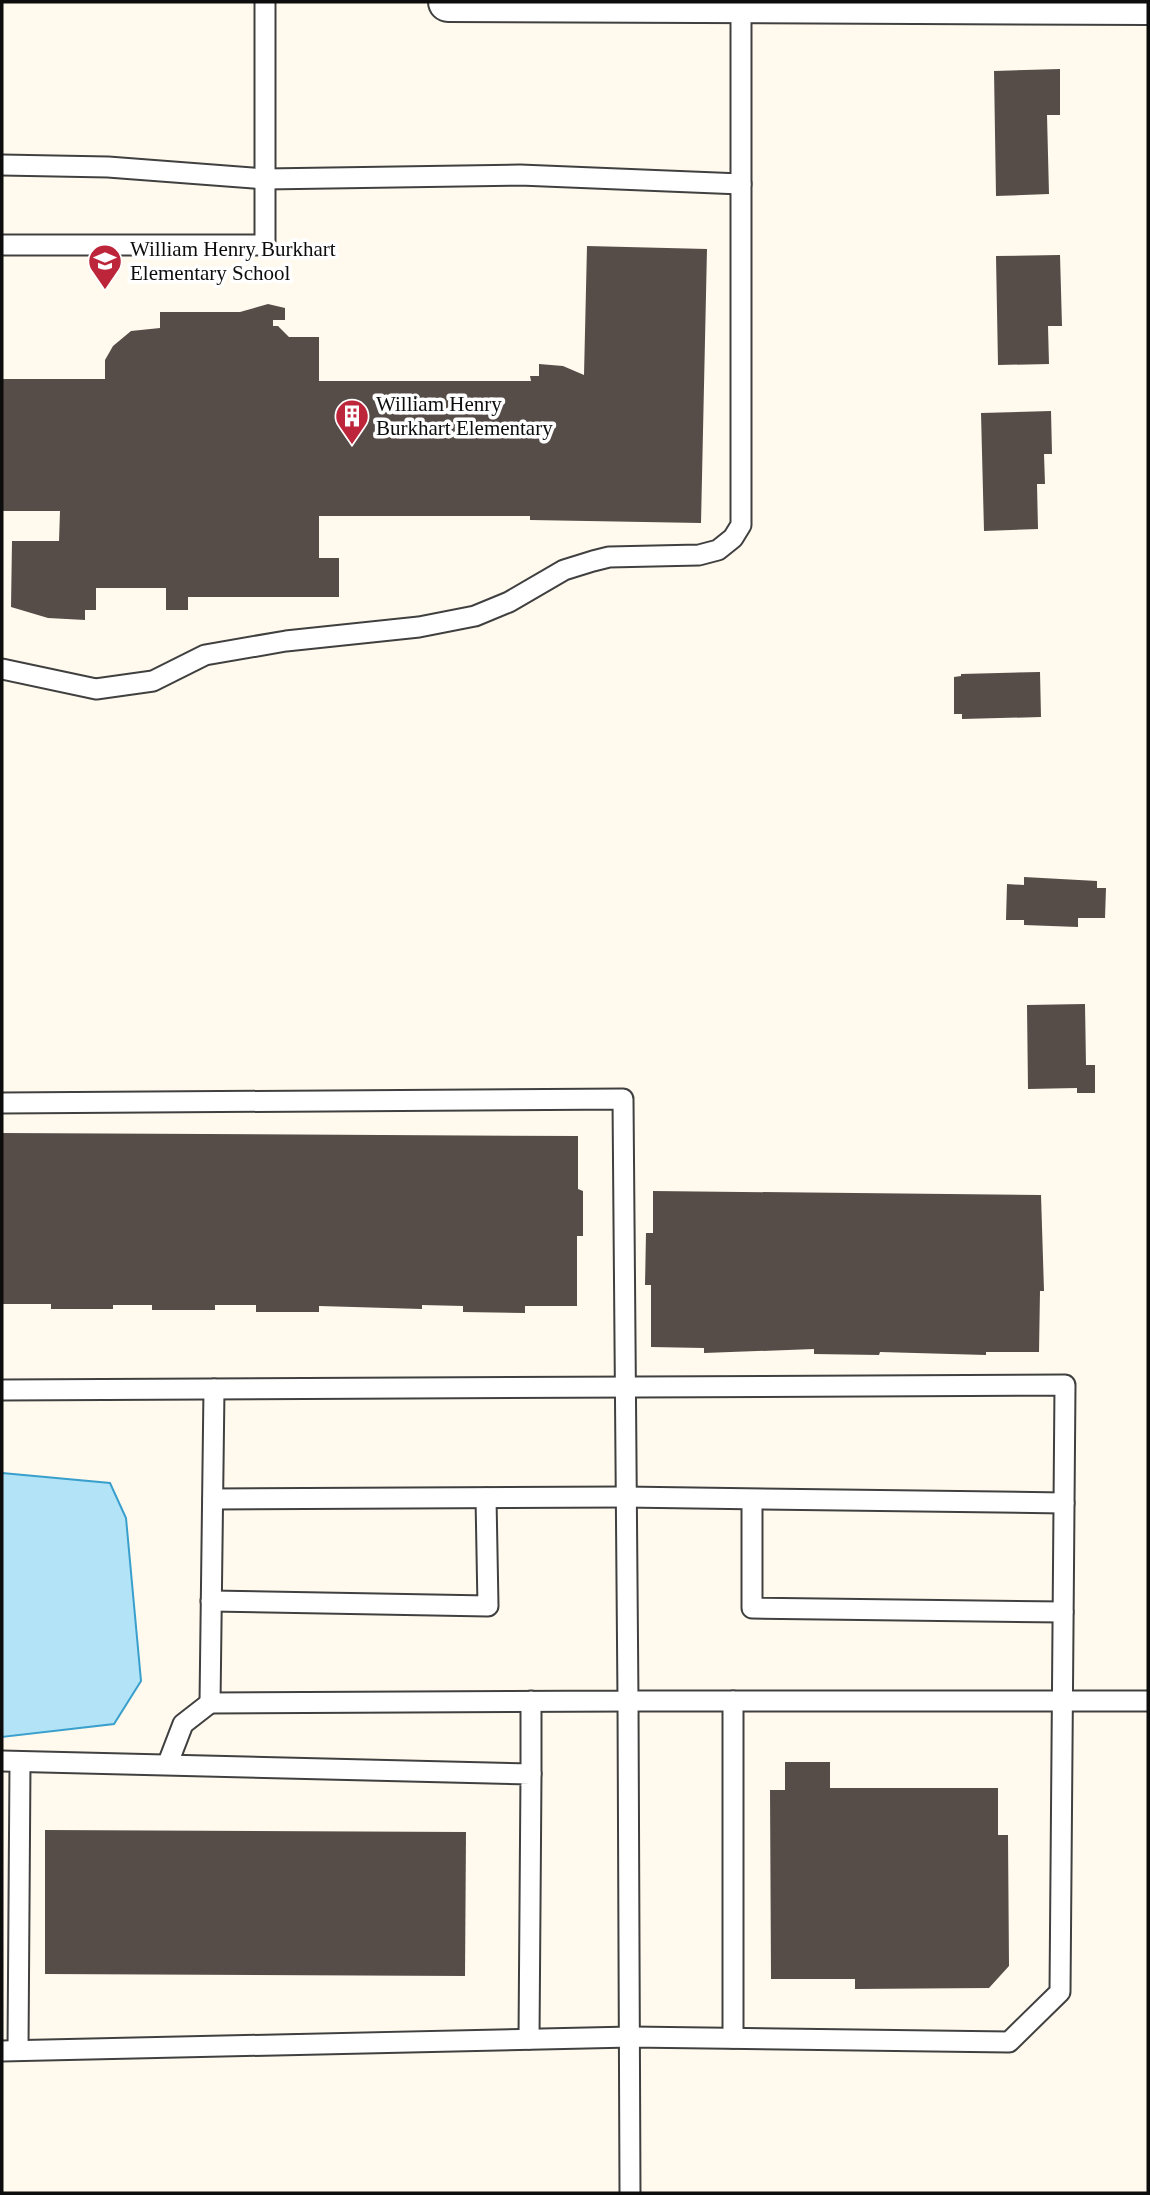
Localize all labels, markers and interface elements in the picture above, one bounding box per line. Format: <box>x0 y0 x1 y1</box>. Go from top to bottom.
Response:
place label: William Henry Burkhart Elementary School <box>130 237 336 285</box>
school or university icon: William Henry Burkhart Elementary School <box>86 242 124 291</box>
place label: William Henry Burkhart Elementary <box>376 392 553 440</box>
building icon: William Henry Burkhart Elementary <box>333 397 371 446</box>

